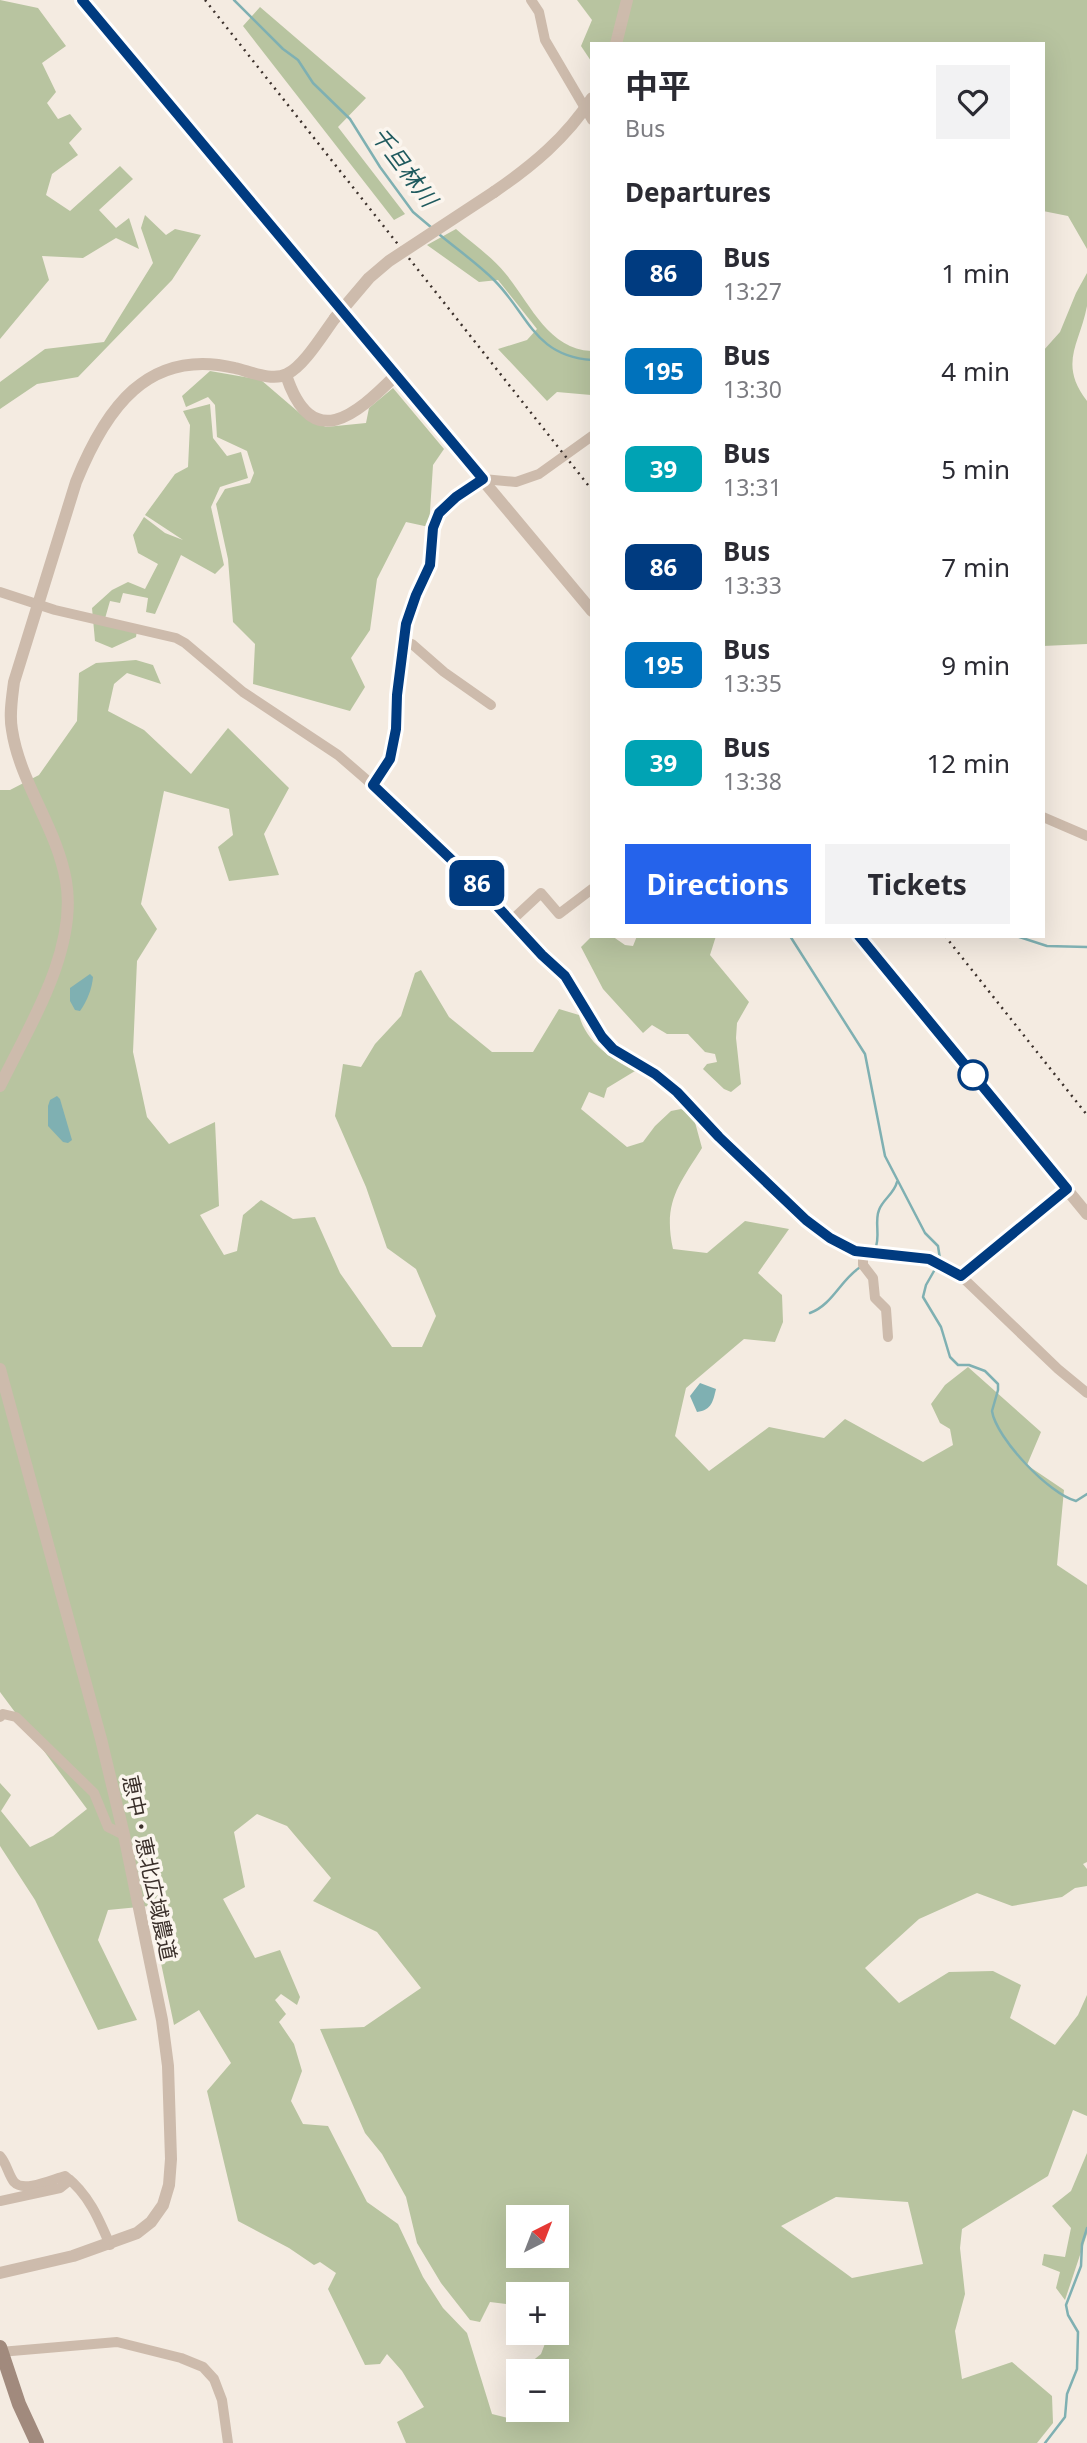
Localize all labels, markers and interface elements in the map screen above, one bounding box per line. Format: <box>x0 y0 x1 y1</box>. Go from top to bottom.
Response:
text: 中平 <box>625 63 691 108</box>
button: heart <box>936 65 1010 139</box>
text: Bus <box>625 112 665 144</box>
water label: 千旦林川 <box>364 120 447 215</box>
text: Departures <box>625 174 771 210</box>
text: Bus <box>723 239 770 275</box>
text: 1 min <box>941 255 1010 291</box>
text: 86 <box>650 256 677 289</box>
text: 13:27 <box>723 275 782 307</box>
text: Bus <box>723 337 770 373</box>
text: 4 min <box>941 353 1010 389</box>
text: 195 <box>643 354 684 387</box>
text: 13:30 <box>723 373 782 405</box>
text: Bus <box>723 435 770 471</box>
text: 5 min <box>941 451 1010 487</box>
text: 39 <box>650 452 677 485</box>
text: 13:31 <box>723 471 782 503</box>
text: Bus <box>723 533 770 569</box>
text: 7 min <box>941 549 1010 585</box>
text: 86 <box>650 550 677 583</box>
text: 13:33 <box>723 569 782 601</box>
text: Bus <box>723 631 770 667</box>
text: 9 min <box>941 647 1010 683</box>
text: 195 <box>643 648 684 681</box>
text: 13:35 <box>723 667 782 699</box>
text: Bus <box>723 729 770 765</box>
text: 12 min <box>926 745 1010 781</box>
text: 39 <box>650 746 677 779</box>
text: 13:38 <box>723 765 782 797</box>
button: Directions <box>625 844 811 924</box>
button: Tickets <box>825 844 1010 924</box>
line badge: 86 <box>446 860 508 906</box>
text: 86 <box>463 866 491 899</box>
unlabelled marker <box>958 1060 988 1090</box>
street label: 恵中・恵北広域農道 <box>117 1772 183 1963</box>
north arrow <box>506 2205 569 2268</box>
map controls <box>506 2205 569 2422</box>
button: + <box>506 2282 569 2345</box>
button: − <box>506 2359 569 2422</box>

